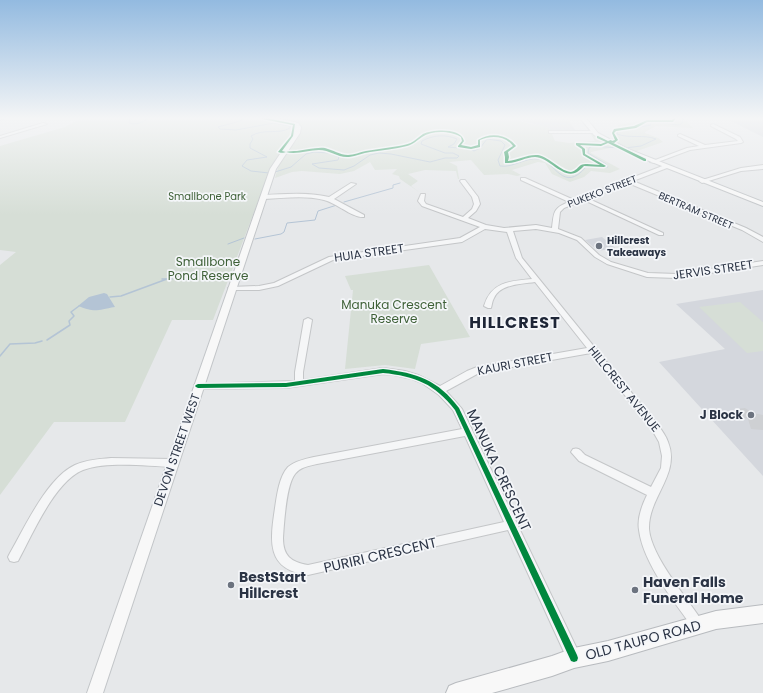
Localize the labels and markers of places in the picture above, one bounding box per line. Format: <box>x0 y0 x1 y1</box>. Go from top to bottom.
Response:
place label: Hillcrest Takeaways <box>607 233 667 260</box>
marker: Hillcrest Takeaways <box>594 241 604 251</box>
place label: J Block <box>700 406 744 423</box>
marker: J Block <box>746 410 756 420</box>
place label: BestStart Hillcrest <box>239 567 306 603</box>
place label: Haven Falls Funeral Home <box>643 572 744 608</box>
marker: BestStart Hillcrest <box>226 580 236 590</box>
marker: Haven Falls Funeral Home <box>630 585 640 595</box>

